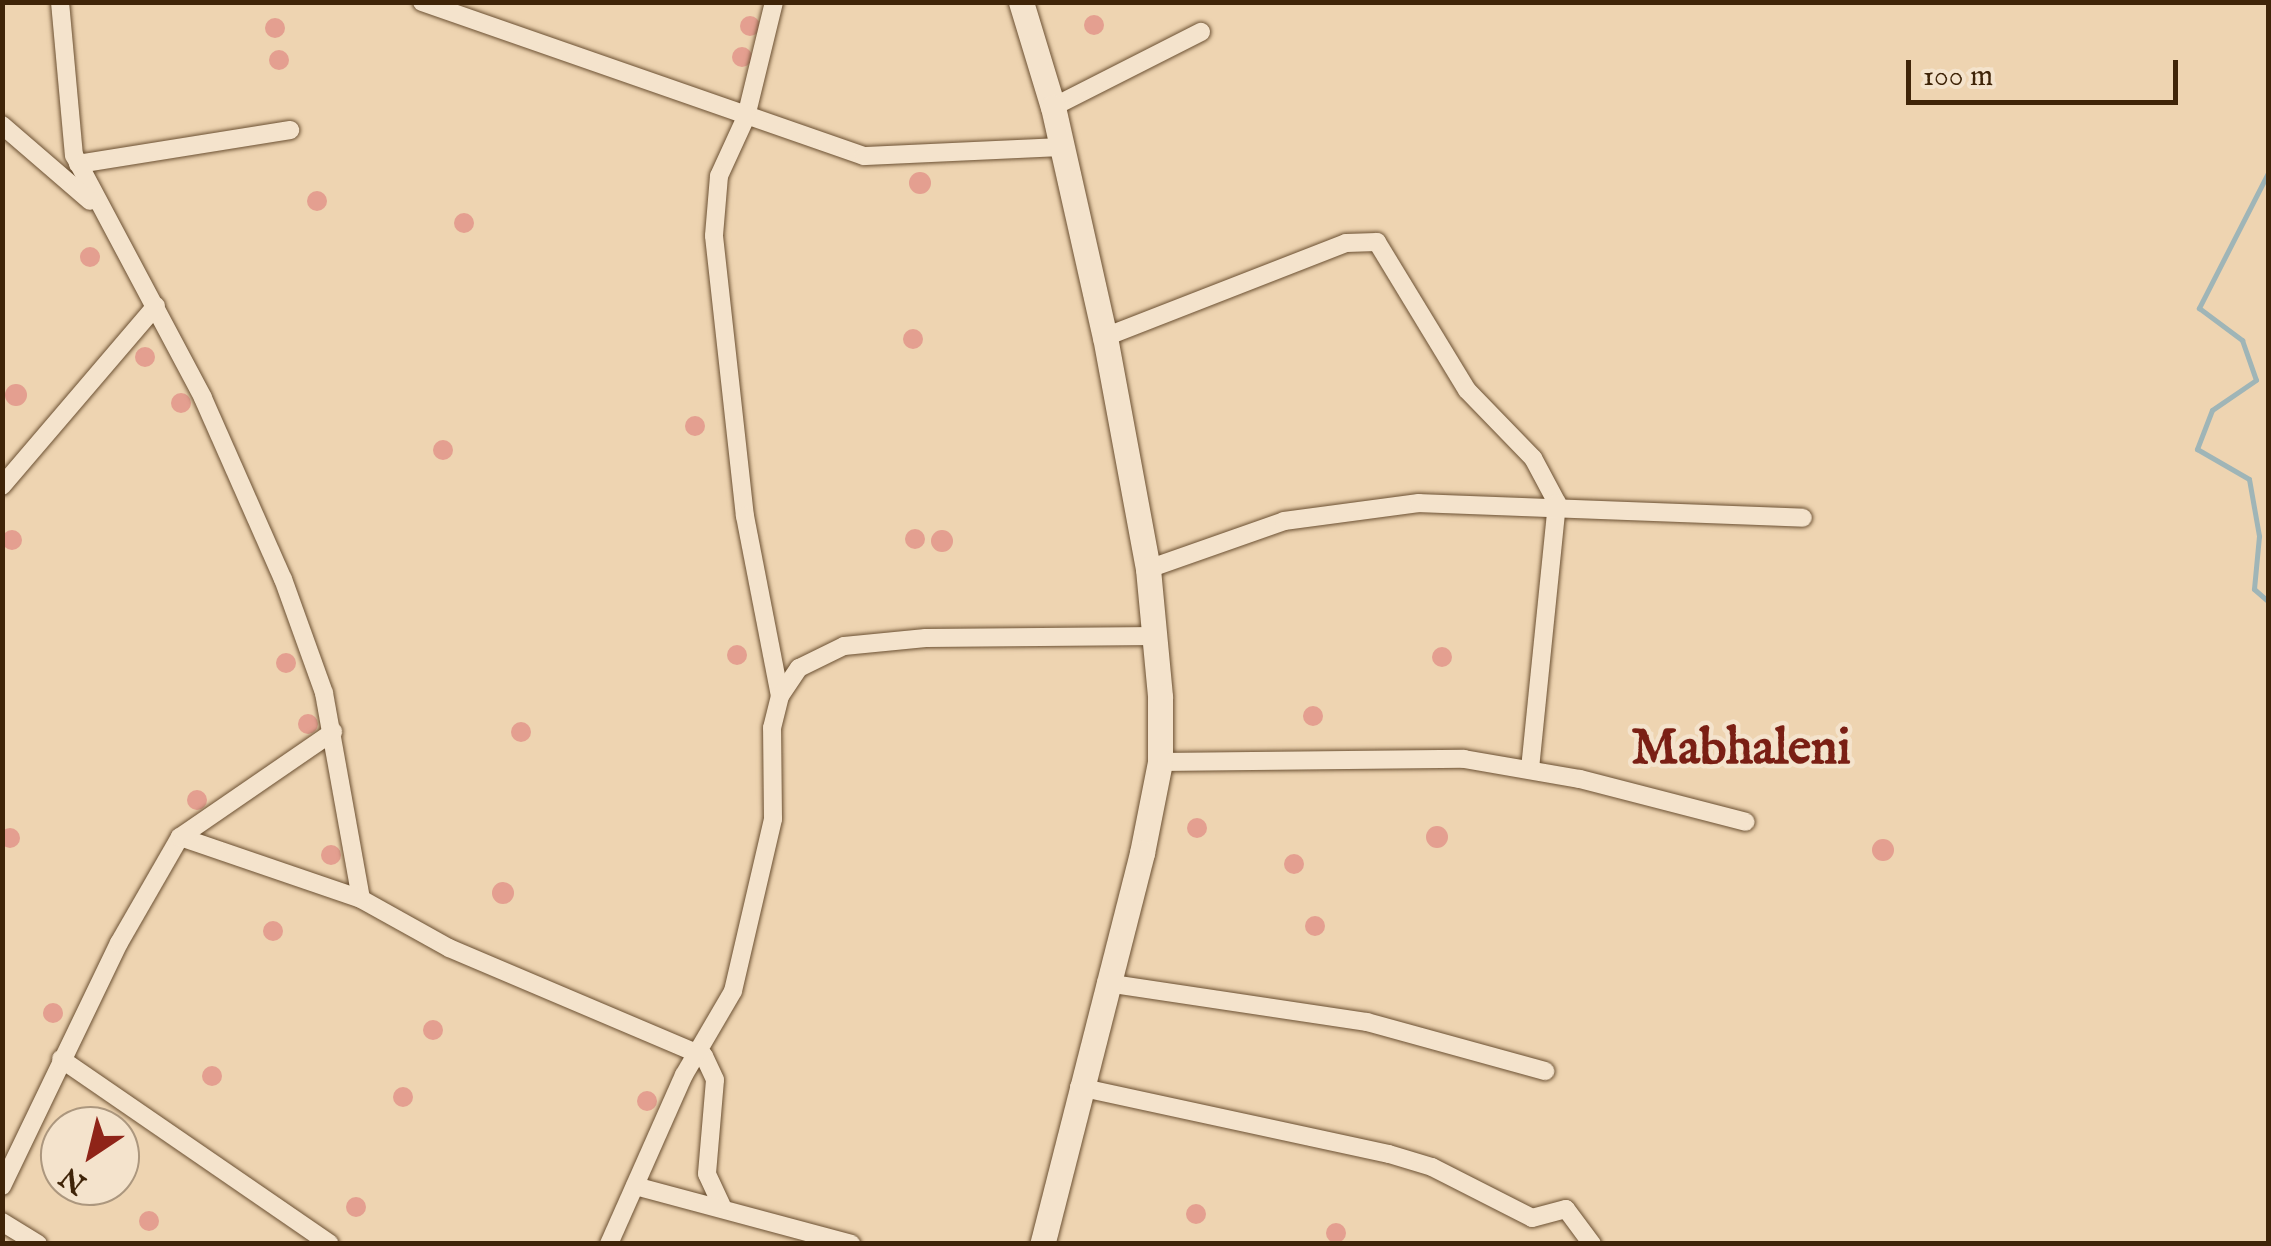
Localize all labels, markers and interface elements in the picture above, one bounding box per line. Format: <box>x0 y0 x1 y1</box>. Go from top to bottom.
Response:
scale bar <box>1911 40 2184 102</box>
text: 100 m <box>1923 58 1993 96</box>
district label: Mabhaleni <box>1631 720 1851 780</box>
north arrow <box>40 1106 140 1206</box>
text: N <box>54 1158 94 1201</box>

